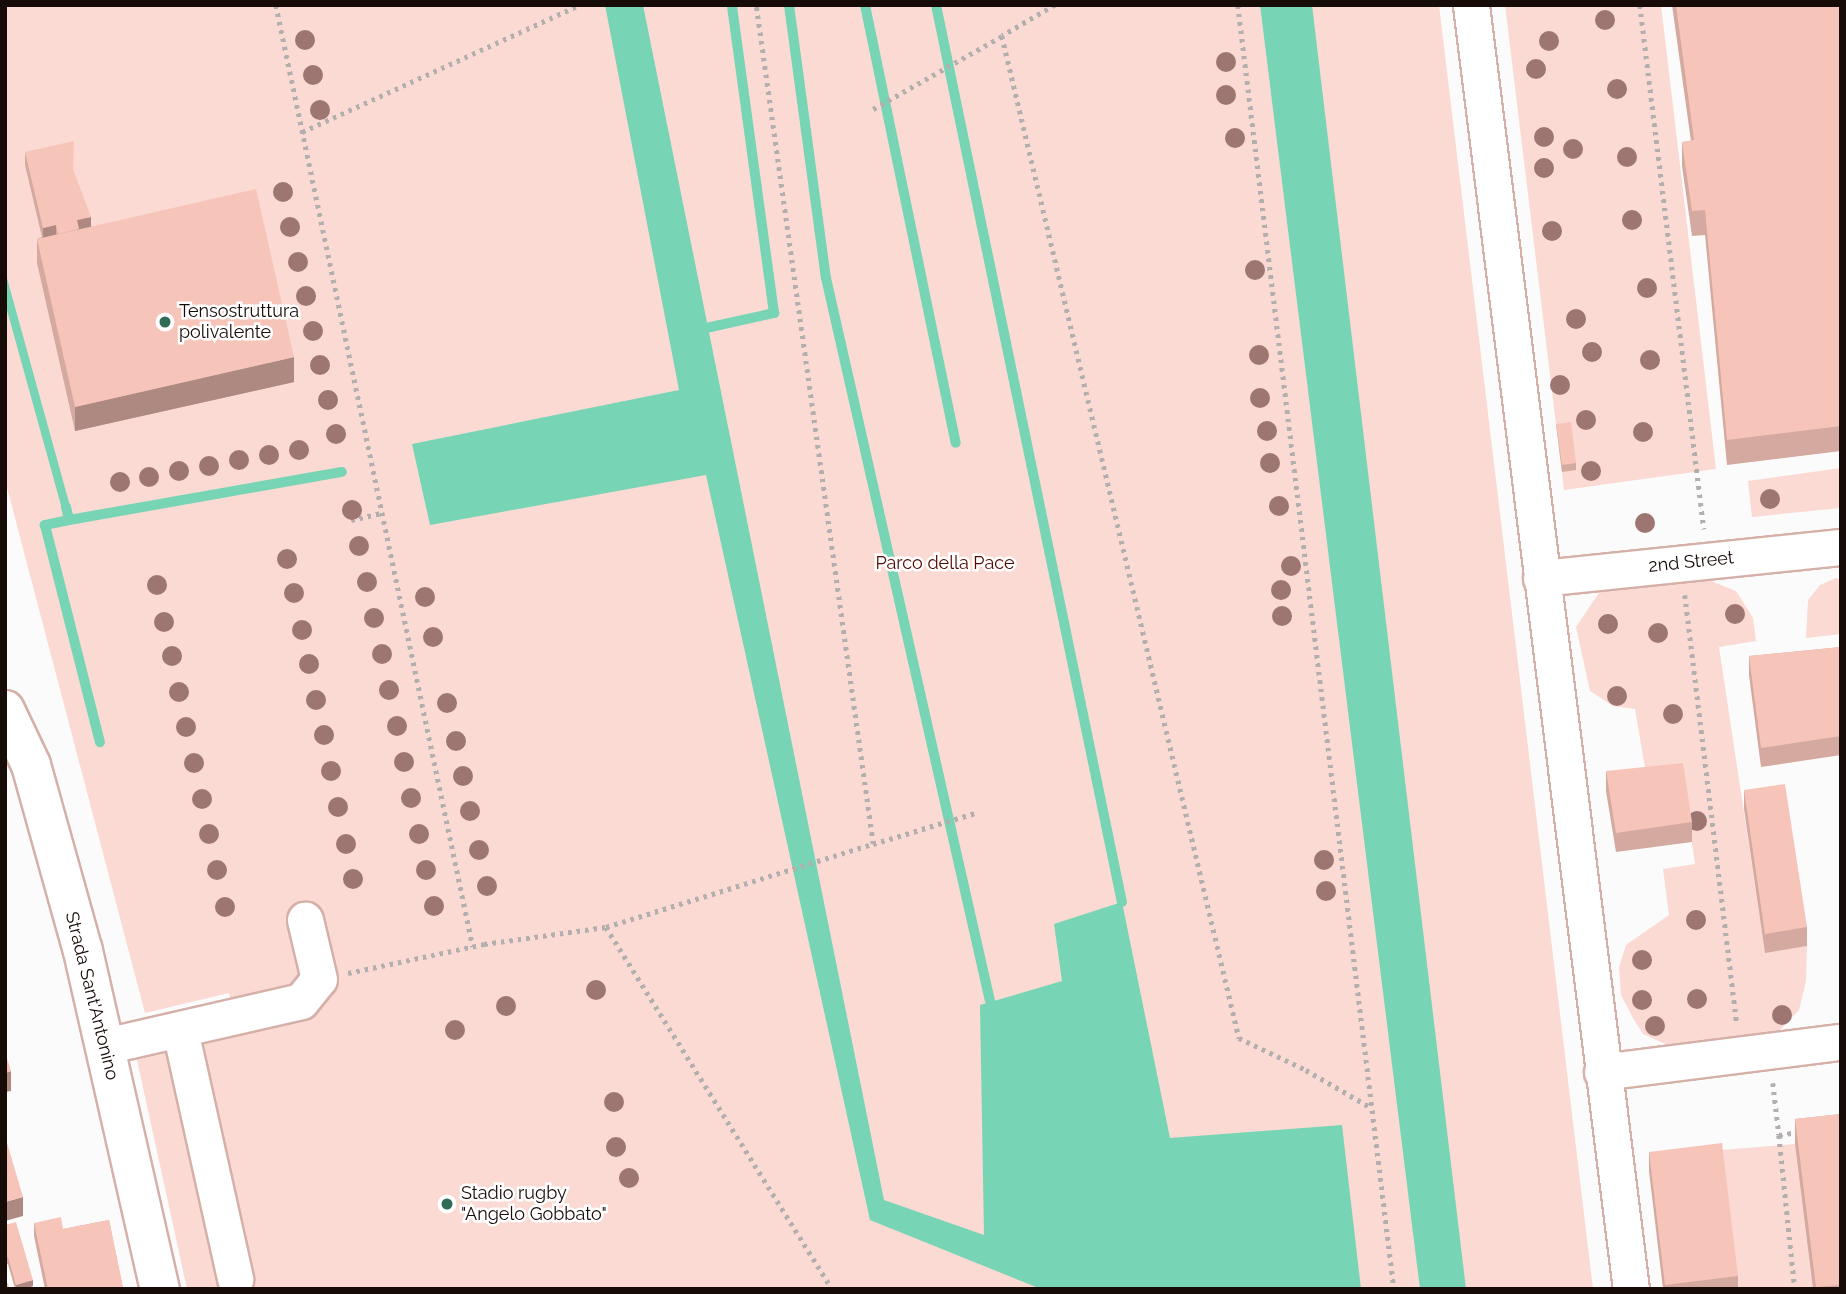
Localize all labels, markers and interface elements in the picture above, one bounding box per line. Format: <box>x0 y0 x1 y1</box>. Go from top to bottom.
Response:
place label: Tensostruttura polivalente <box>179 301 299 344</box>
marker: Tensostruttura polivalente <box>157 314 173 330</box>
street label: 2nd Street <box>1647 547 1735 577</box>
park label: Parco della Pace <box>875 552 1015 574</box>
street label: Strada Sant'Antonino <box>61 910 123 1082</box>
place label: Stadio rugby "Angelo Gobbato" <box>461 1183 607 1226</box>
marker: Stadio rugby "Angelo Gobbato" <box>439 1196 455 1212</box>

